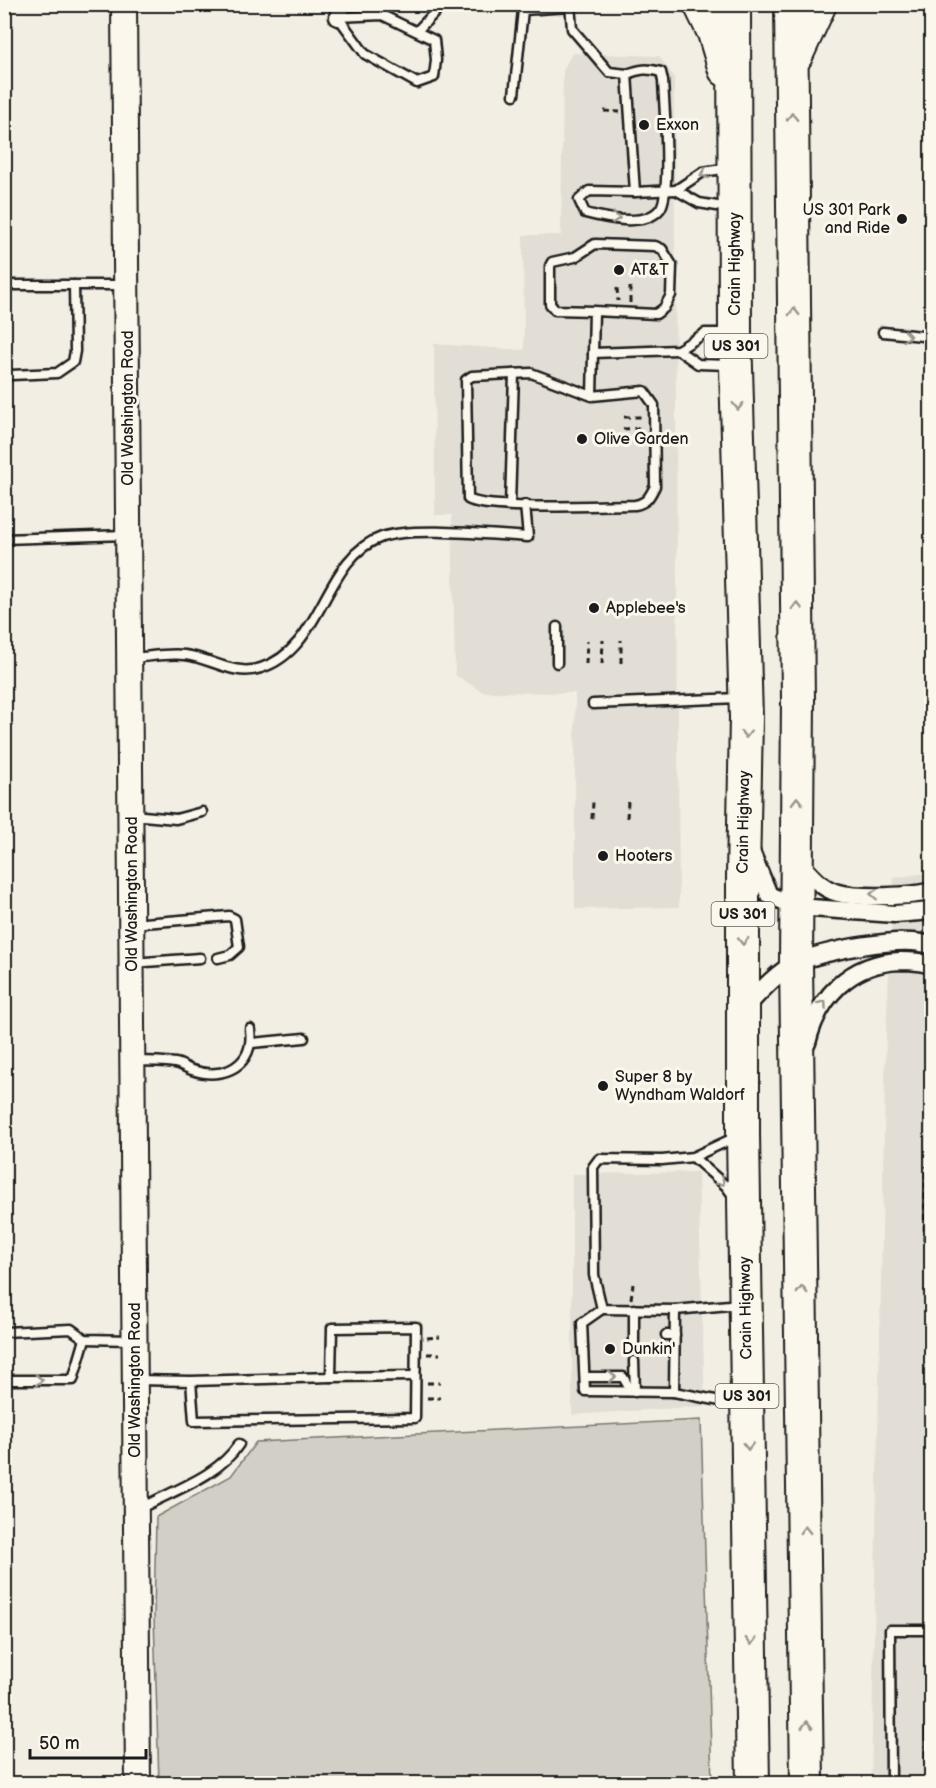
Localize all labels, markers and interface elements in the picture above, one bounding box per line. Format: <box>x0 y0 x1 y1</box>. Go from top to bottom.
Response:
one-way arrow <box>786 113 798 122</box>
place label: Exxon <box>656 116 699 135</box>
marker: Exxon <box>637 118 651 132</box>
one-way arrow <box>700 167 710 180</box>
place label: US 301 Park and Ride <box>802 201 890 238</box>
one-way arrow <box>611 211 620 224</box>
street label: Crain Highway <box>726 212 745 316</box>
marker: US 301 Park and Ride <box>895 212 909 226</box>
place label: AT&T <box>631 261 669 280</box>
marker: AT&T <box>612 263 626 277</box>
one-way arrow <box>788 308 800 317</box>
one-way arrow <box>903 329 912 341</box>
street label: Old Washington Road <box>119 330 138 486</box>
road number: US 301 <box>704 334 768 358</box>
one-way arrow <box>732 401 744 410</box>
place label: Olive Garden <box>594 430 688 449</box>
marker: Olive Garden <box>575 432 589 446</box>
place label: Applebee's <box>606 599 686 618</box>
marker: Applebee's <box>587 601 601 615</box>
one-way arrow <box>791 601 803 610</box>
one-way arrow <box>739 729 752 738</box>
street label: Crain Highway <box>734 769 754 874</box>
one-way arrow <box>791 796 804 805</box>
street label: Old Washington Road <box>123 816 142 972</box>
place label: Hooters <box>615 847 672 866</box>
marker: Hooters <box>596 849 610 863</box>
one-way arrow <box>869 888 878 901</box>
road number: US 301 <box>712 902 774 926</box>
one-way arrow <box>737 936 749 945</box>
one-way arrow <box>816 1000 827 1011</box>
place label: Super 8 by Wyndham Waldorf <box>615 1068 745 1105</box>
marker: Super 8 by Wyndham Waldorf <box>596 1079 610 1093</box>
one-way arrow <box>714 1175 725 1185</box>
street label: Crain Highway <box>736 1255 756 1360</box>
one-way arrow <box>796 1286 808 1295</box>
street label: Old Washington Road <box>126 1302 145 1458</box>
place label: Dunkin' <box>622 1340 675 1359</box>
marker: Dunkin' <box>603 1342 617 1356</box>
one-way arrow <box>608 1371 617 1383</box>
one-way arrow <box>34 1374 43 1386</box>
road number: US 301 <box>716 1384 778 1408</box>
one-way arrow <box>742 1441 754 1450</box>
one-way arrow <box>798 1526 811 1535</box>
one-way arrow <box>745 1636 757 1645</box>
one-way arrow <box>801 1721 813 1730</box>
scale bar <box>30 1722 146 1760</box>
text: 50 m <box>39 1733 80 1754</box>

